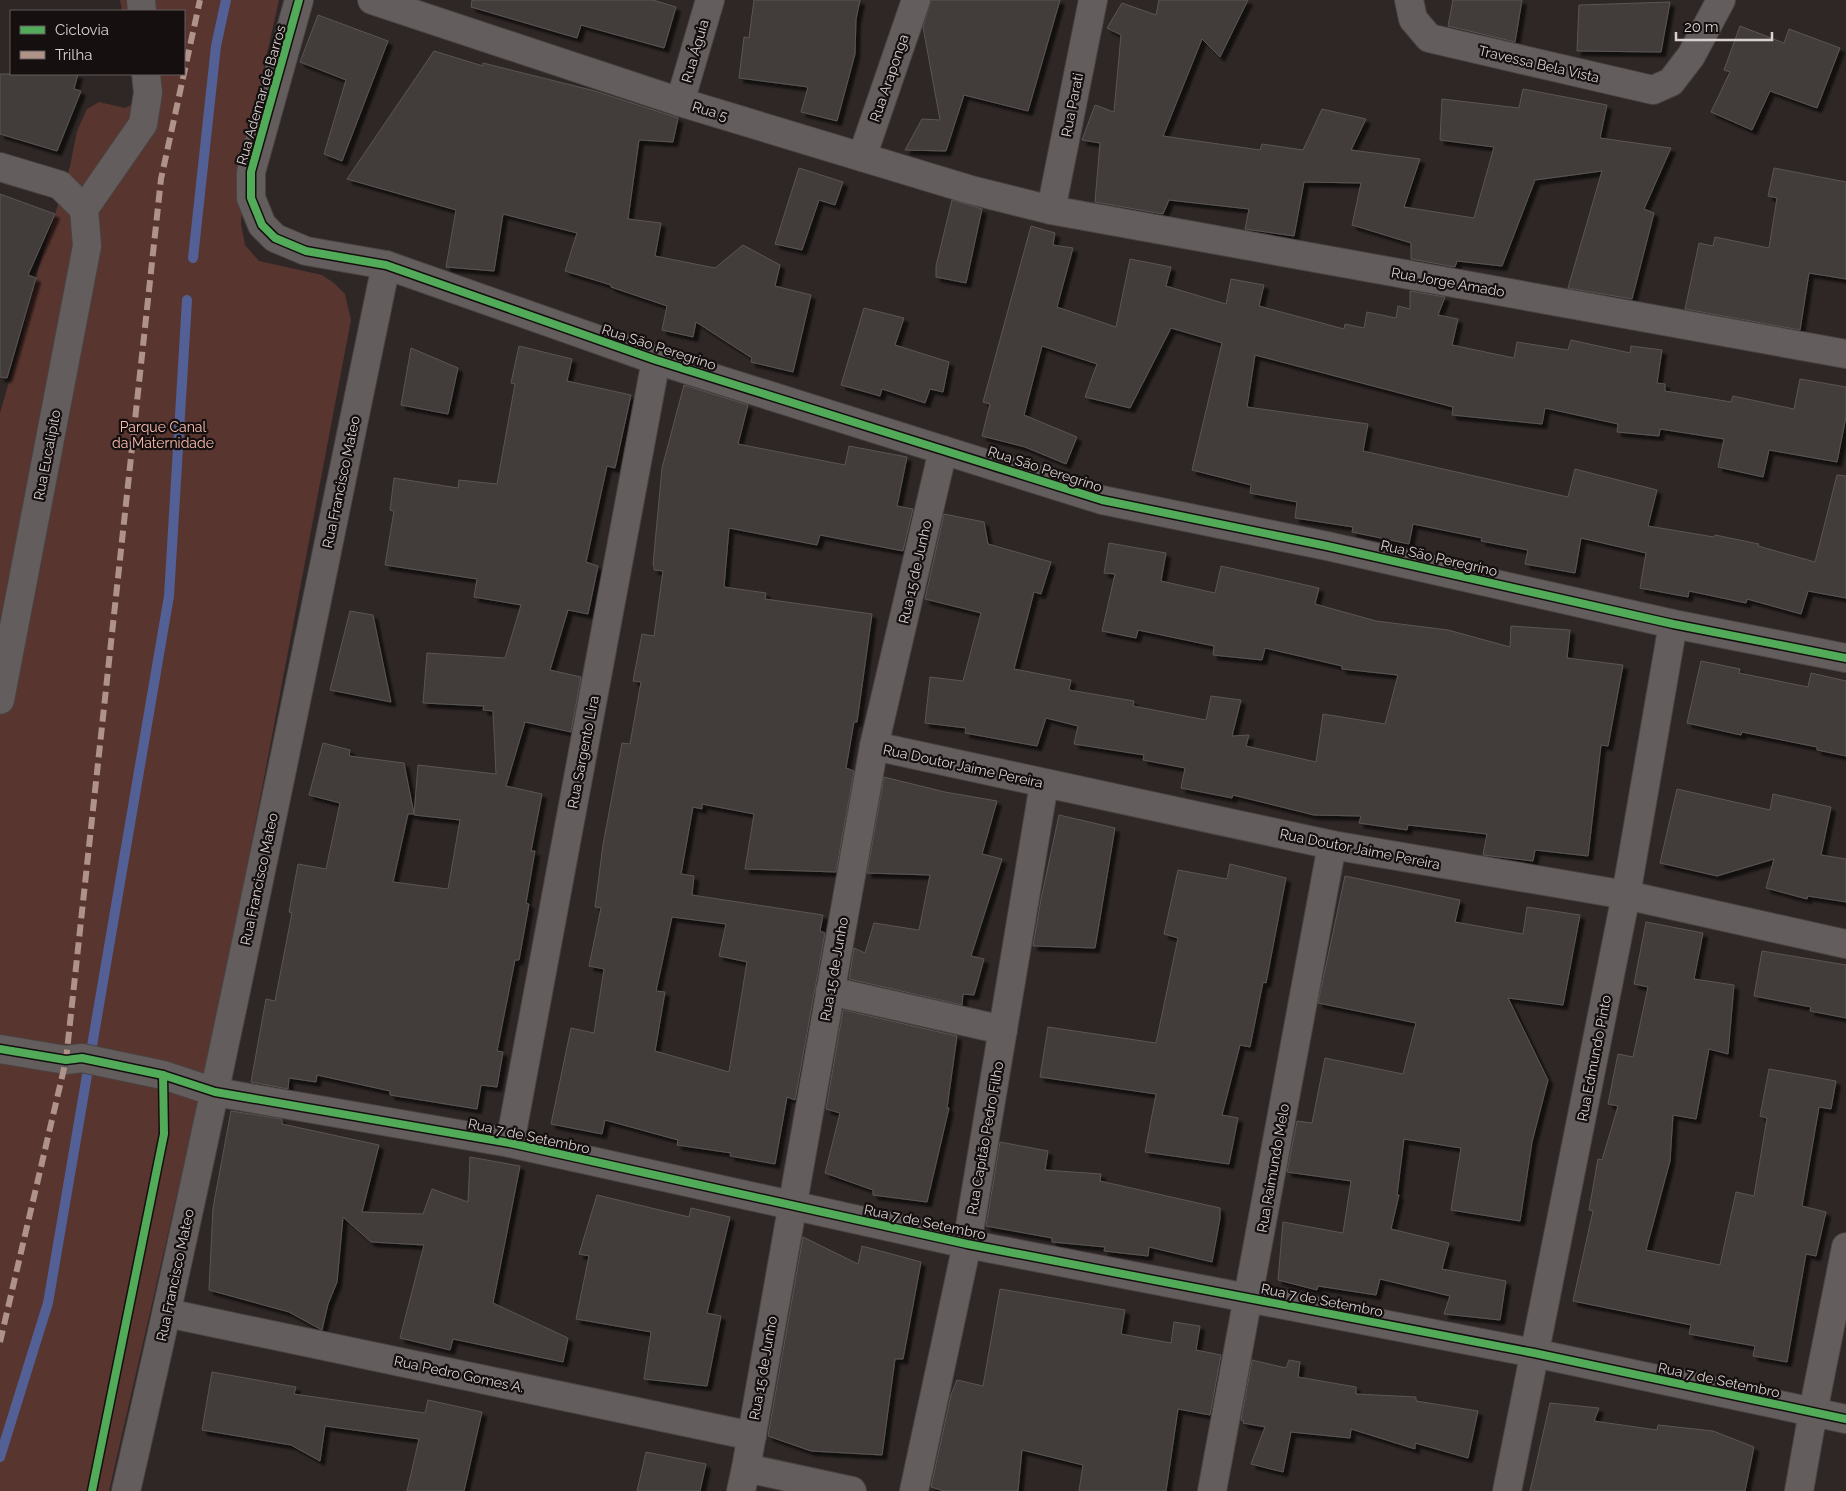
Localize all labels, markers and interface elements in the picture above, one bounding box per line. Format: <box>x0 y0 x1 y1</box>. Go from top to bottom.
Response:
legend <box>10 10 185 75</box>
scale bar <box>1676 10 1772 42</box>
street label: Rua Águia <box>677 17 712 84</box>
text: 20 m <box>1684 18 1719 36</box>
text: Ciclovia <box>55 21 109 39</box>
street label: Rua Ademar de Barros <box>233 23 289 167</box>
street label: Rua Araponga <box>867 32 911 124</box>
street label: Travessa Bela Vista <box>1477 42 1601 86</box>
text: Trilha <box>55 46 92 64</box>
street label: Rua Parati <box>1058 72 1086 138</box>
street label: Rua 5 <box>690 98 730 124</box>
street label: Rua Jorge Amado <box>1390 264 1506 300</box>
street label: Rua São Peregrino <box>600 321 718 373</box>
street label: Rua Eucalipito <box>30 408 64 502</box>
street label: Rua Francisco Mateo <box>319 414 363 550</box>
park label: Parque Canal da Maternidade <box>112 419 214 451</box>
street label: Rua São Peregrino <box>986 443 1104 495</box>
street label: Rua 15 de Junho <box>895 519 935 625</box>
street label: Rua São Peregrino <box>1379 537 1499 579</box>
street label: Rua Sargento Lira <box>564 694 602 810</box>
street label: Rua Doutor Jaime Pereira <box>882 741 1044 791</box>
street label: Rua Francisco Mateo <box>237 811 281 947</box>
street label: Rua Doutor Jaime Pereira <box>1278 826 1442 872</box>
street label: Rua 15 de Junho <box>817 916 851 1022</box>
street label: Rua Edmundo Pinto <box>1574 994 1614 1122</box>
street label: Rua Capitão Pedro Filho <box>964 1060 1006 1216</box>
street label: Rua Raimundo Melo <box>1254 1102 1292 1234</box>
street label: Rua 7 de Setembro <box>467 1115 591 1157</box>
street label: Rua 7 de Setembro <box>863 1201 987 1243</box>
street label: Rua Francisco Mateo <box>153 1207 197 1343</box>
street label: Rua 7 de Setembro <box>1260 1280 1384 1320</box>
street label: Rua 15 de Junho <box>746 1315 780 1421</box>
street label: Rua Pedro Gomes A. <box>393 1352 525 1396</box>
street label: Rua 7 de Setembro <box>1657 1359 1781 1401</box>

